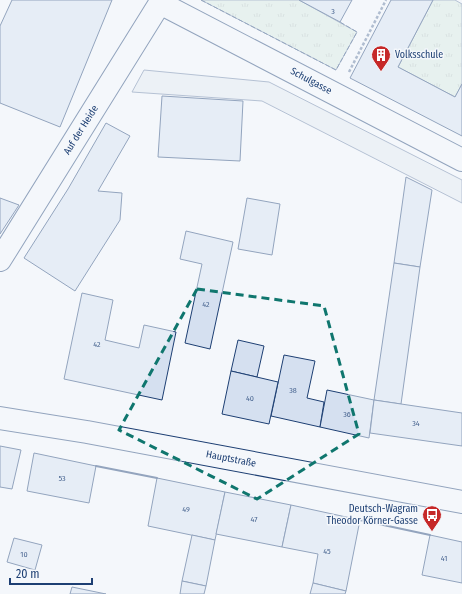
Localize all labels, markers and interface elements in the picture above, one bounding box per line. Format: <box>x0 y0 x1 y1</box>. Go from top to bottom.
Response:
house number: 3 <box>331 7 335 16</box>
building icon: Volksschule <box>370 44 392 72</box>
place label: Volksschule <box>395 49 443 61</box>
street label: Schulgasse <box>288 65 334 97</box>
street label: Auf der Heide <box>61 103 101 157</box>
house number: 42 <box>202 300 210 309</box>
house number: 42 <box>93 340 101 349</box>
house number: 38 <box>289 386 297 395</box>
house number: 40 <box>246 394 254 403</box>
house number: 36 <box>343 410 351 419</box>
house number: 34 <box>412 419 420 428</box>
street label: Hauptstraße <box>205 448 257 470</box>
house number: 53 <box>58 474 66 483</box>
place label: Deutsch-Wagram Theodor Körner-Gasse <box>327 503 418 527</box>
bus stop icon: Deutsch-Wagram Theodor Körner-Gasse <box>421 504 443 532</box>
house number: 49 <box>182 505 190 514</box>
house number: 47 <box>251 515 258 524</box>
house number: 45 <box>323 547 331 556</box>
house number: 10 <box>20 550 28 559</box>
house number: 41 <box>441 554 447 563</box>
scale bar <box>10 560 92 586</box>
text: 20 m <box>16 567 40 581</box>

